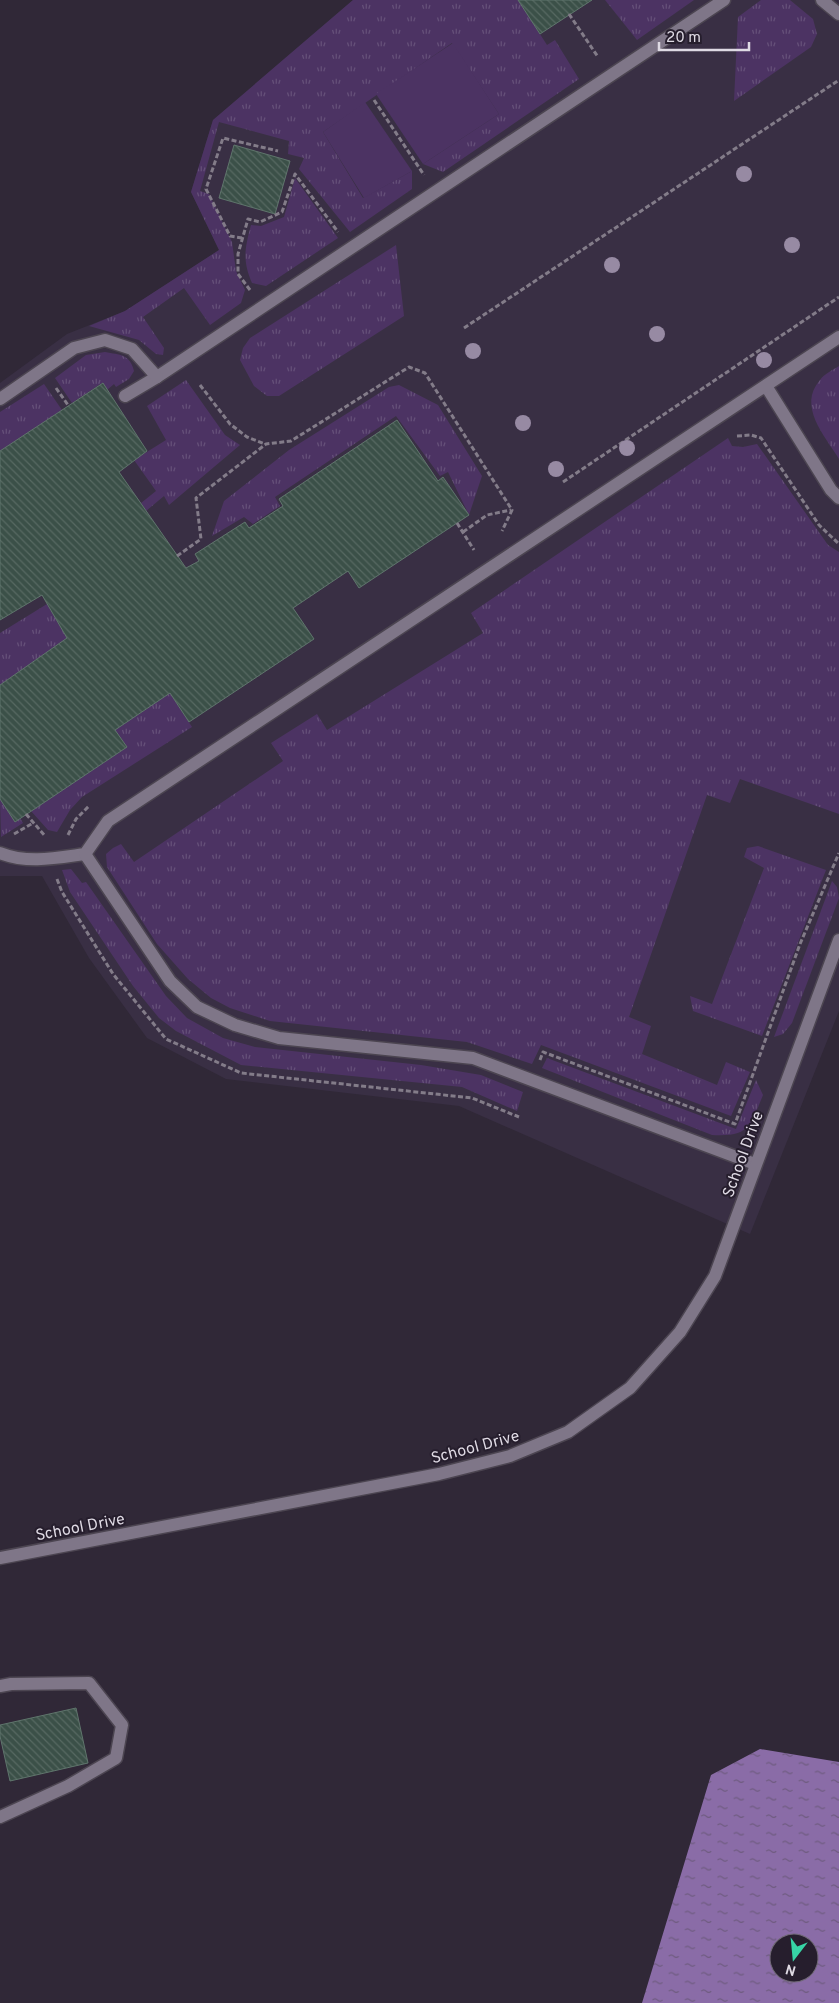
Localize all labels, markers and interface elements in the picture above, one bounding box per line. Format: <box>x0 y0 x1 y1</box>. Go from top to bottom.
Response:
scale bar <box>659 20 749 52</box>
text: 20 m <box>666 29 701 48</box>
street label: School Drive <box>719 1109 769 1201</box>
street label: School Drive <box>429 1427 522 1469</box>
street label: School Drive <box>34 1510 127 1546</box>
north arrow <box>769 1933 819 1983</box>
text: N <box>784 1959 798 1979</box>

